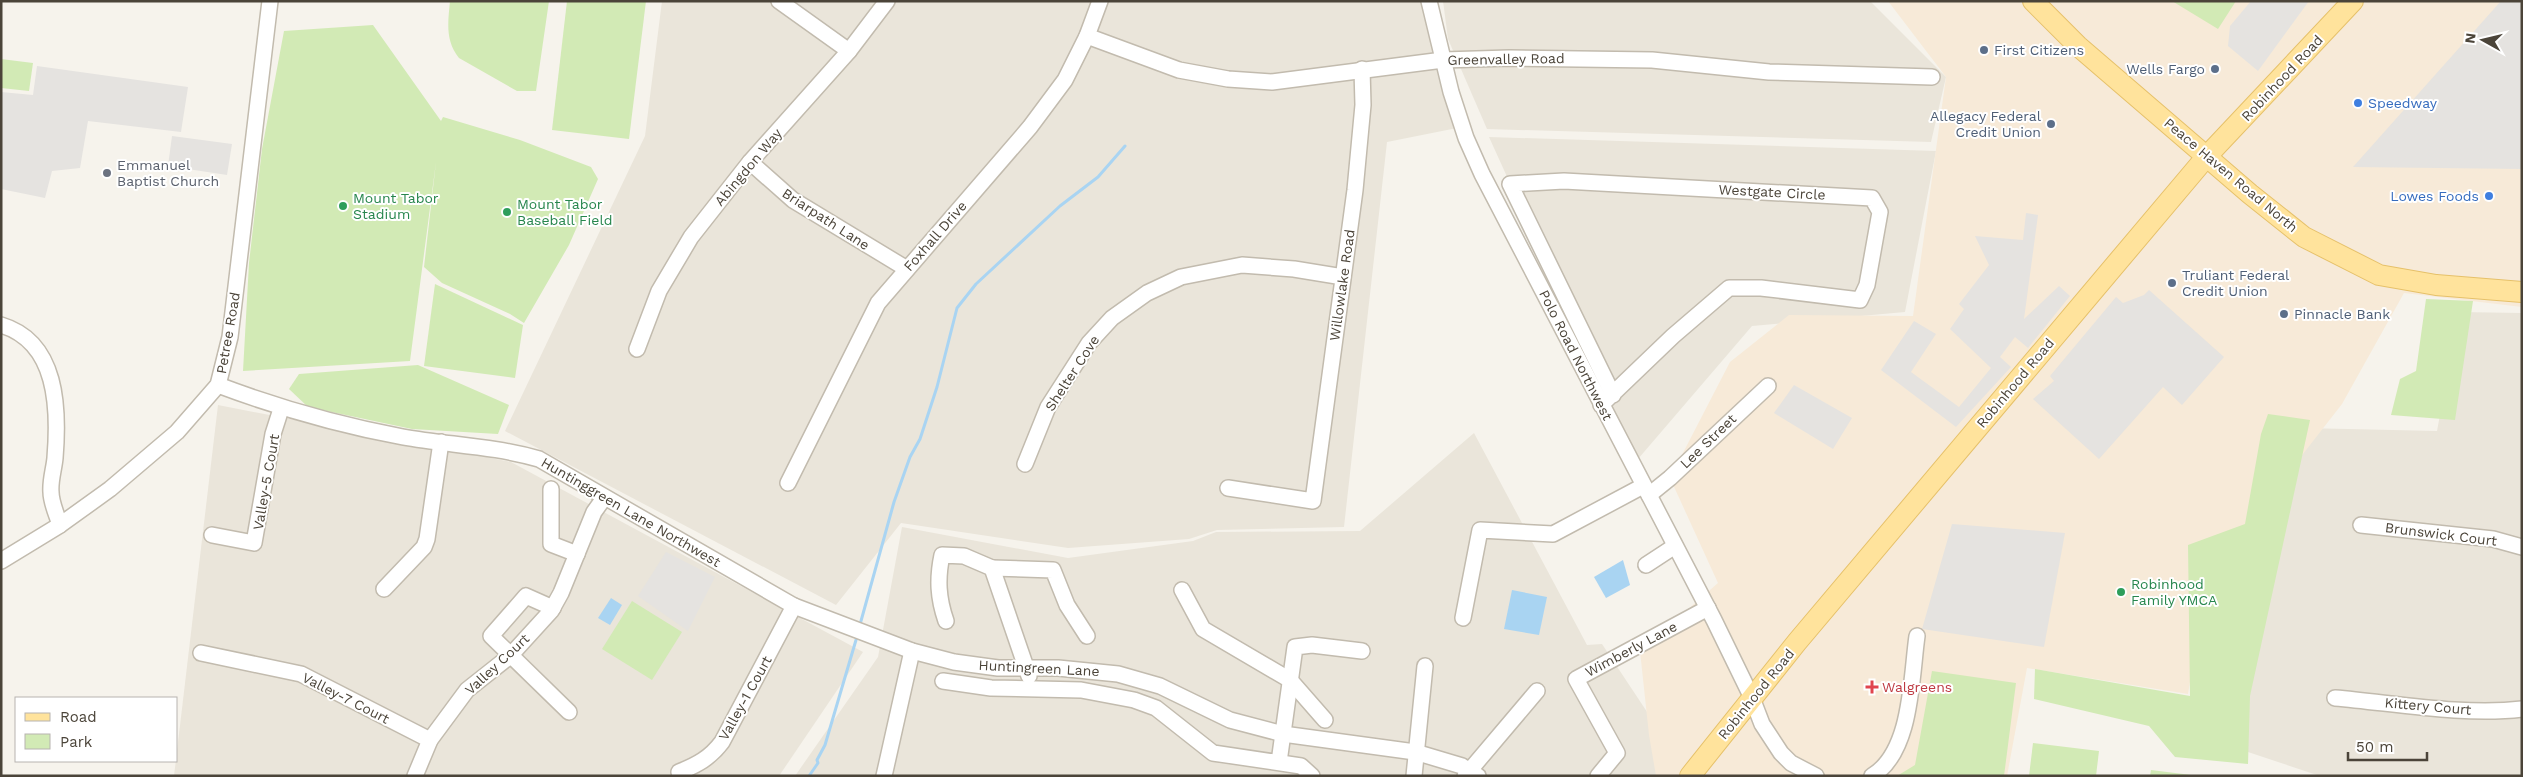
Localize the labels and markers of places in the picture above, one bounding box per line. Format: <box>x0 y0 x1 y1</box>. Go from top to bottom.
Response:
place label: First Citizens <box>1994 42 2084 58</box>
marker: First Citizens <box>1978 44 1990 56</box>
place label: Wells Fargo <box>2126 61 2205 77</box>
marker: Wells Fargo <box>2209 63 2221 75</box>
place label: Speedway <box>2368 95 2438 111</box>
marker: Speedway <box>2352 97 2364 109</box>
place label: Allegacy Federal Credit Union <box>1930 108 2042 140</box>
marker: Allegacy Federal Credit Union <box>2045 118 2057 130</box>
place label: Emmanuel Baptist Church <box>117 157 219 189</box>
marker: Emmanuel Baptist Church <box>101 167 113 179</box>
place label: Lowes Foods <box>2390 188 2479 204</box>
place label: Mount Tabor Stadium <box>353 190 439 222</box>
marker: Lowes Foods <box>2483 190 2495 202</box>
place label: Mount Tabor Baseball Field <box>517 196 612 228</box>
marker: Mount Tabor Stadium <box>337 200 349 212</box>
marker: Mount Tabor Baseball Field <box>501 206 513 218</box>
place label: Truliant Federal Credit Union <box>2182 267 2290 299</box>
marker: Truliant Federal Credit Union <box>2166 277 2178 289</box>
place label: Pinnacle Bank <box>2294 306 2390 322</box>
marker: Pinnacle Bank <box>2278 308 2290 320</box>
place label: Robinhood Family YMCA <box>2131 576 2217 608</box>
marker: Robinhood Family YMCA <box>2115 586 2127 598</box>
place label: Walgreens <box>1882 679 1952 695</box>
marker: Walgreens <box>1866 681 1878 693</box>

